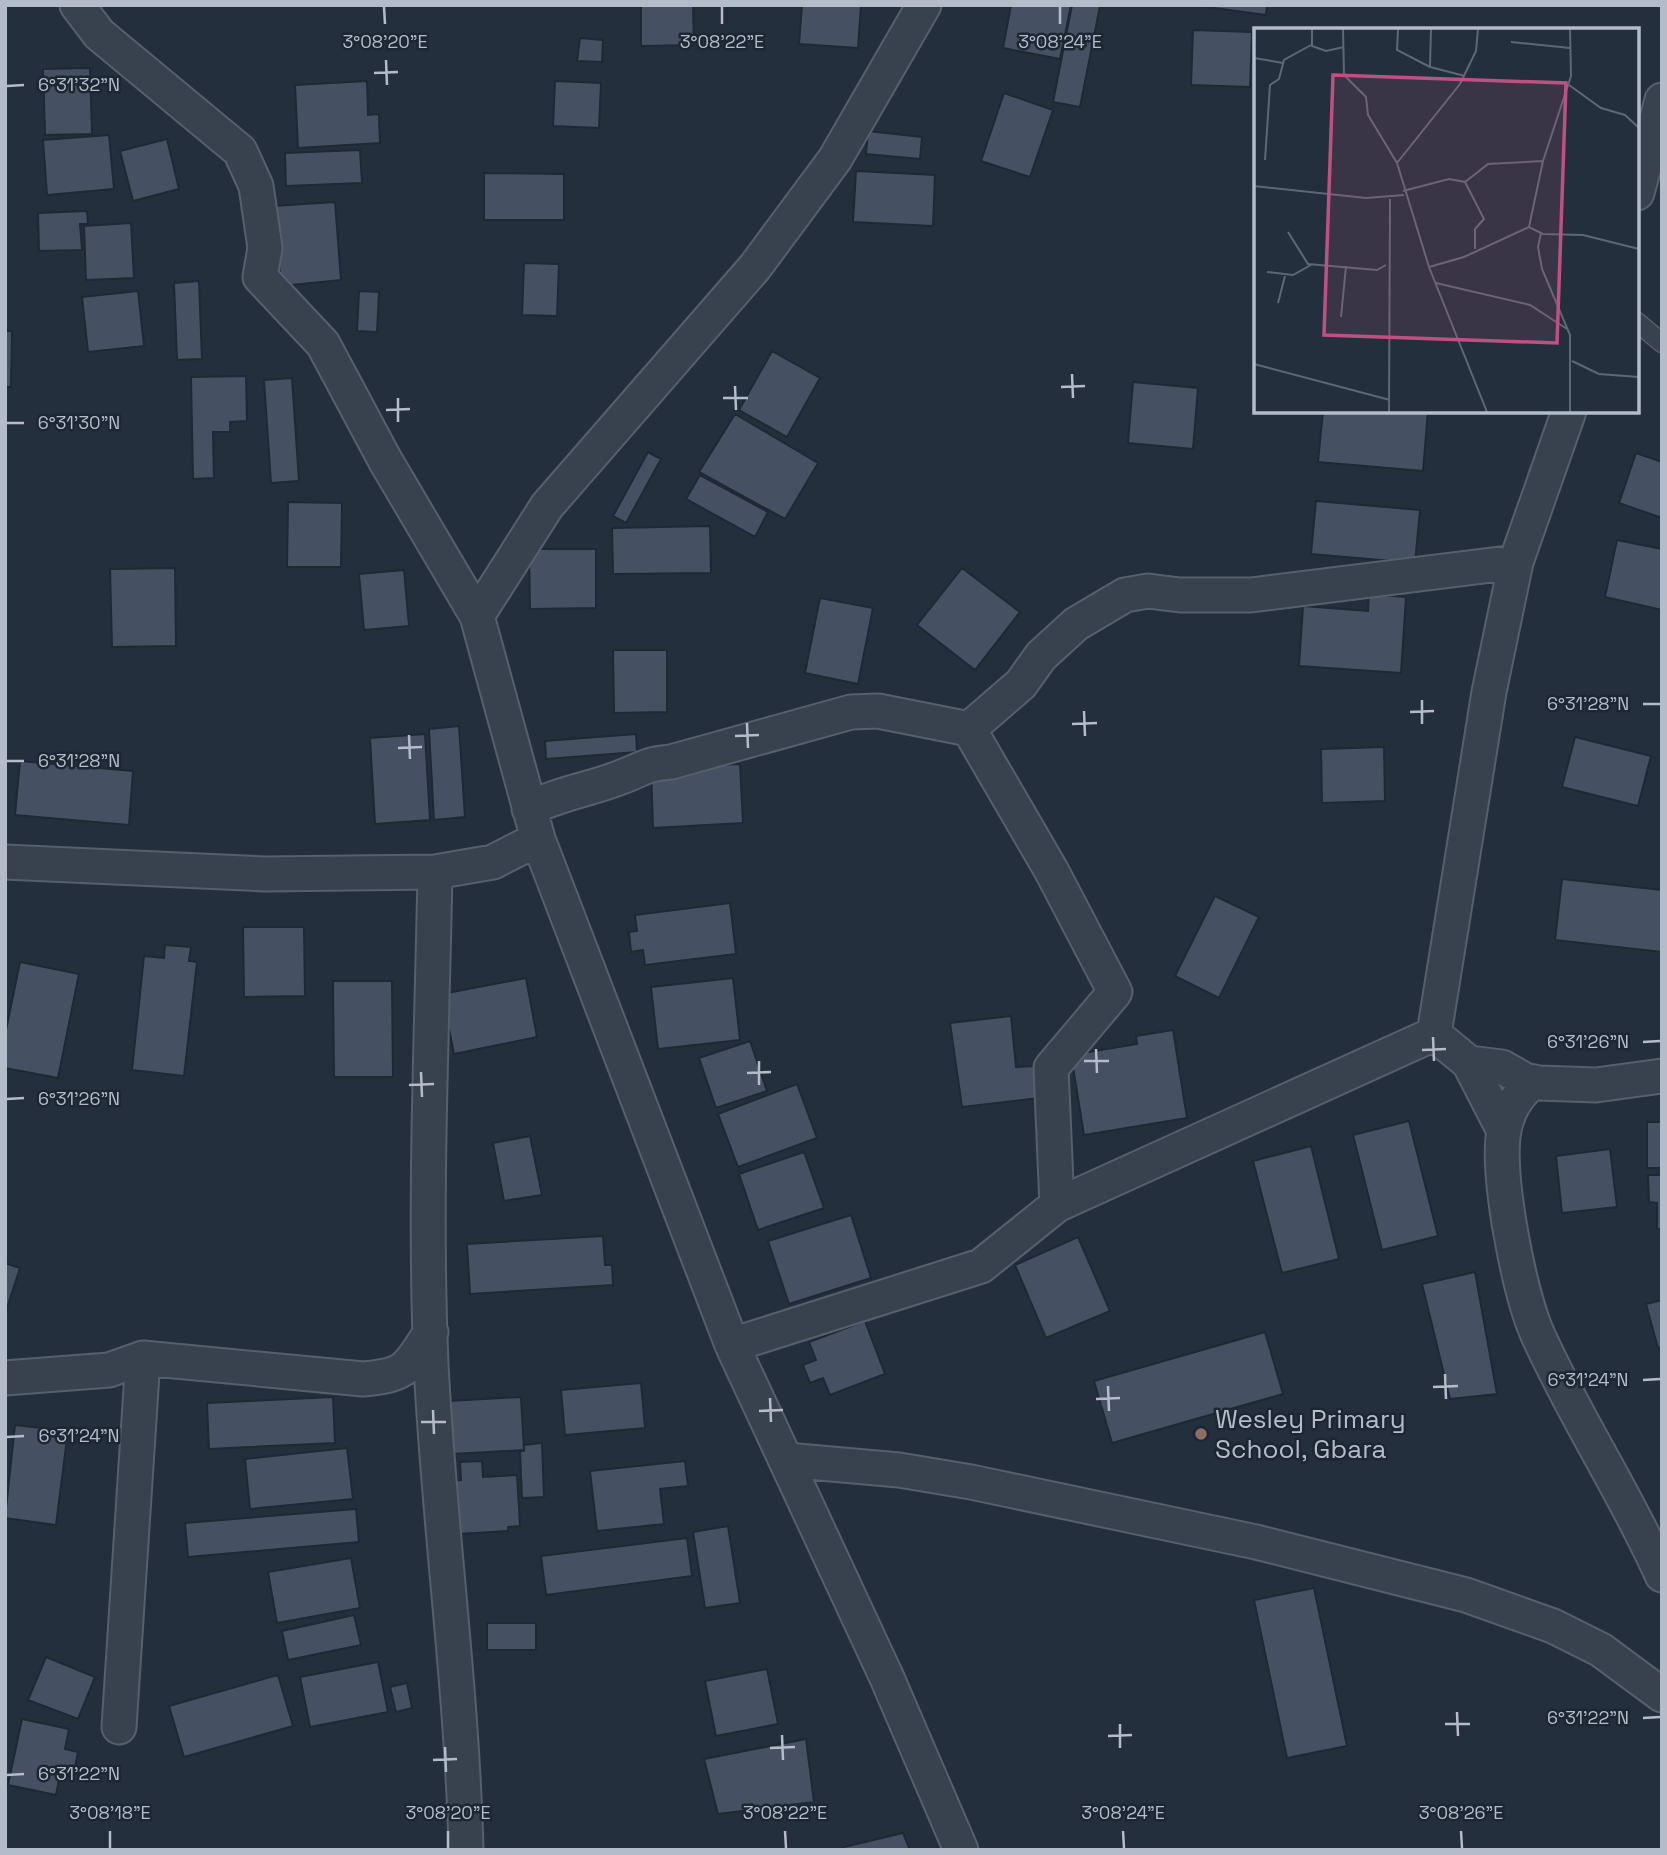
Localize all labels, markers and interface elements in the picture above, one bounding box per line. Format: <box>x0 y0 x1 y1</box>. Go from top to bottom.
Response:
inset map <box>1254 28 1639 413</box>
text: 3°08'20"E <box>342 30 428 53</box>
text: 3°08'22"E <box>680 30 764 53</box>
text: 3°08'24"E <box>1018 30 1102 53</box>
text: 6°31'32"N <box>38 73 120 96</box>
text: 6°31'30"N <box>38 411 120 434</box>
text: 6°31'28"N <box>1547 692 1629 715</box>
text: 6°31'28"N <box>38 749 120 772</box>
text: 6°31'26"N <box>1547 1030 1629 1053</box>
text: 6°31'26"N <box>38 1087 120 1110</box>
text: 6°31'24"N <box>1547 1368 1629 1391</box>
place label: Wesley Primary School, Gbara <box>1215 1402 1406 1466</box>
text: 6°31'24"N <box>38 1424 120 1447</box>
marker: Wesley Primary School, Gbara <box>1193 1426 1209 1442</box>
text: 6°31'22"N <box>1547 1706 1629 1729</box>
text: 6°31'22"N <box>38 1762 120 1785</box>
text: 3°08'18"E <box>69 1801 151 1824</box>
text: 3°08'20"E <box>405 1801 491 1824</box>
text: 3°08'22"E <box>743 1801 827 1824</box>
text: 3°08'24"E <box>1081 1801 1165 1824</box>
text: 3°08'26"E <box>1419 1801 1503 1824</box>

